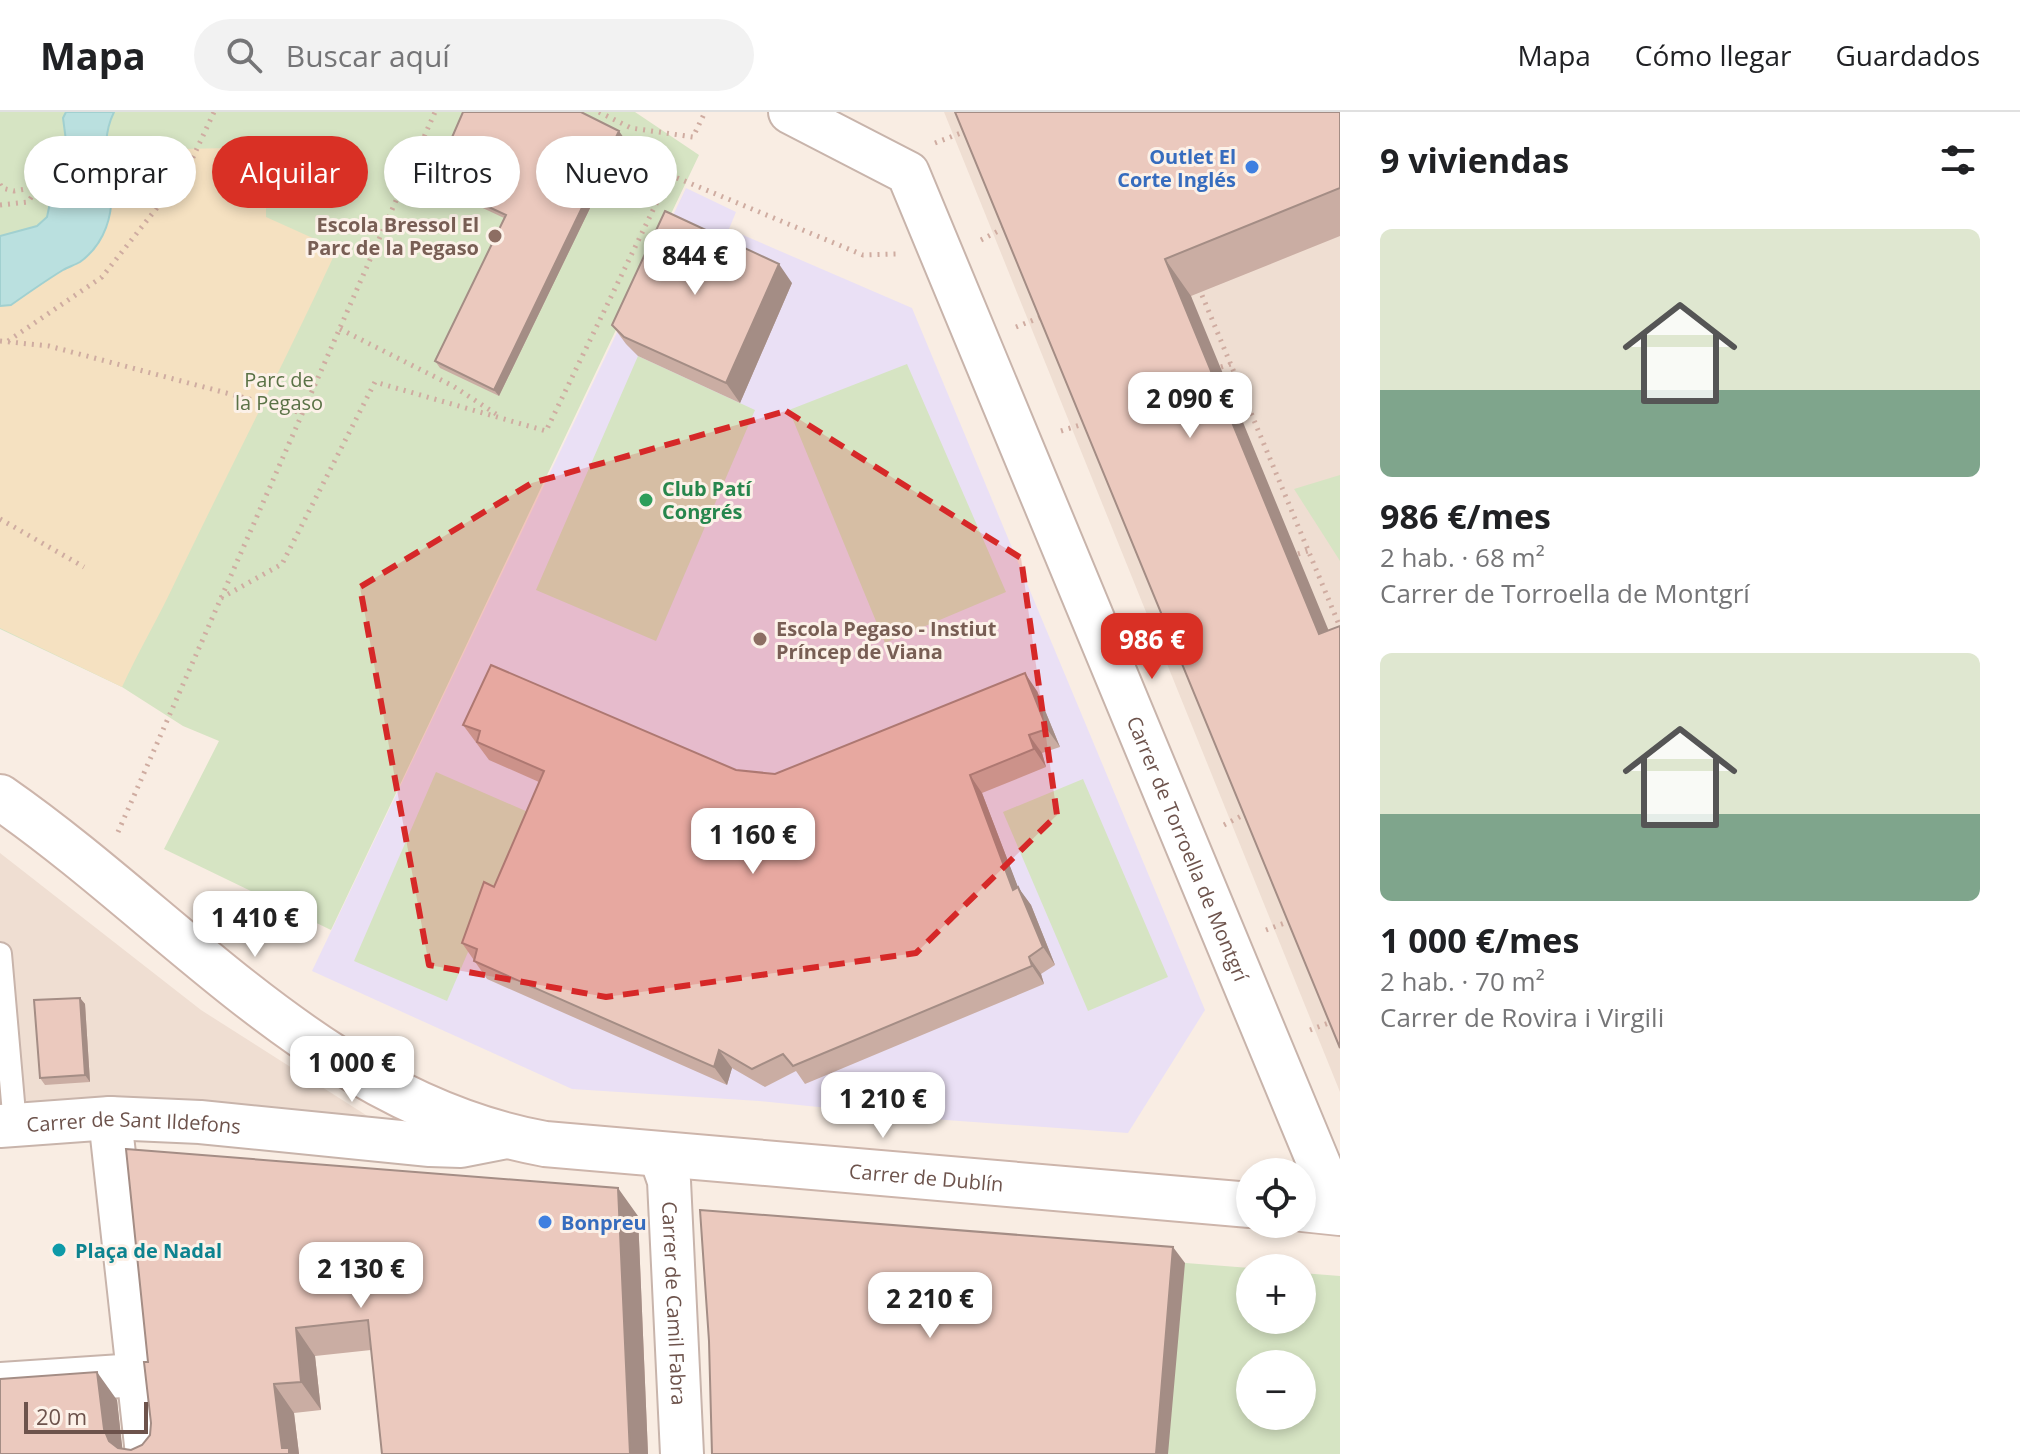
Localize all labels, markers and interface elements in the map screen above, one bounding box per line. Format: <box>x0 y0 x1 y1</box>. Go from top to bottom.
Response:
search box <box>194 19 754 91</box>
text: Mapa <box>40 29 146 81</box>
icon: search <box>222 33 266 77</box>
text: Buscar aquí <box>286 35 450 76</box>
text: Mapa <box>1517 36 1591 74</box>
text: Cómo llegar <box>1635 36 1791 74</box>
text: Guardados <box>1835 36 1980 74</box>
chip: Comprar <box>24 136 196 208</box>
chip: Alquilar <box>212 136 368 208</box>
chip: Filtros <box>384 136 520 208</box>
chip: Nuevo <box>536 136 677 208</box>
text: 9 viviendas <box>1380 137 1569 183</box>
icon: filters <box>1936 138 1980 182</box>
place label: Outlet El Corte Inglés <box>1117 143 1236 193</box>
marker: Outlet El Corte Inglés <box>1243 158 1261 176</box>
place label: Escola Bressol El Parc de la Pegaso <box>307 211 479 261</box>
marker: Escola Bressol El Parc de la Pegaso <box>486 227 504 245</box>
pin: 844 € <box>639 229 751 297</box>
text: 844 € <box>662 237 728 273</box>
icon: home <box>1608 281 1752 425</box>
park label: Parc de la Pegaso <box>235 366 323 416</box>
pin: 2 090 € <box>1116 372 1264 440</box>
text: 2 090 € <box>1146 380 1234 416</box>
place label: Club Patí Congrés <box>662 475 752 525</box>
marker: Club Patí Congrés <box>637 491 655 509</box>
text: 986 €/mes <box>1380 493 1551 539</box>
text: 2 hab. · 68 m² <box>1380 539 1545 575</box>
text: Carrer de Torroella de Montgrí <box>1380 575 1750 611</box>
pin: 986 € <box>1096 613 1208 681</box>
place label: Escola Pegaso - Instiut Príncep de Viana <box>776 615 997 665</box>
text: 986 € <box>1119 621 1185 657</box>
marker: Escola Pegaso - Instiut Príncep de Viana <box>751 630 769 648</box>
icon: home <box>1608 705 1752 849</box>
street label: Carrer de Torroella de Montgrí <box>1121 712 1256 986</box>
pin: 1 160 € <box>679 808 827 876</box>
text: 1 160 € <box>709 816 797 852</box>
pin: 1 410 € <box>181 891 329 959</box>
text: 1 410 € <box>211 899 299 935</box>
text: 1 000 €/mes <box>1380 917 1579 963</box>
text: 2 hab. · 70 m² <box>1380 963 1545 999</box>
text: Carrer de Rovira i Virgili <box>1380 999 1664 1035</box>
pin: 1 000 € <box>278 1036 426 1104</box>
text: 1 000 € <box>308 1044 396 1080</box>
pin: 1 210 € <box>809 1072 957 1140</box>
text: 1 210 € <box>839 1080 927 1116</box>
street label: Carrer de Sant Ildefons <box>26 1104 242 1140</box>
street label: Carrer de Dublín <box>848 1157 1005 1197</box>
map controls <box>1236 1158 1316 1430</box>
button: locate <box>1236 1158 1316 1238</box>
street label: Carrer de Camil Fabra <box>656 1201 693 1406</box>
place label: Bonpreu <box>561 1209 647 1236</box>
marker: Bonpreu <box>536 1213 554 1231</box>
place label: Plaça de Nadal <box>75 1237 222 1264</box>
marker: Plaça de Nadal <box>50 1241 68 1259</box>
pin: 2 130 € <box>287 1242 435 1310</box>
text: 2 130 € <box>317 1250 405 1286</box>
button: + <box>1236 1254 1316 1334</box>
pin: 2 210 € <box>856 1272 1004 1340</box>
text: 2 210 € <box>886 1280 974 1316</box>
button: − <box>1236 1350 1316 1430</box>
scale bar <box>24 1398 148 1434</box>
text: 20 m <box>36 1401 87 1431</box>

